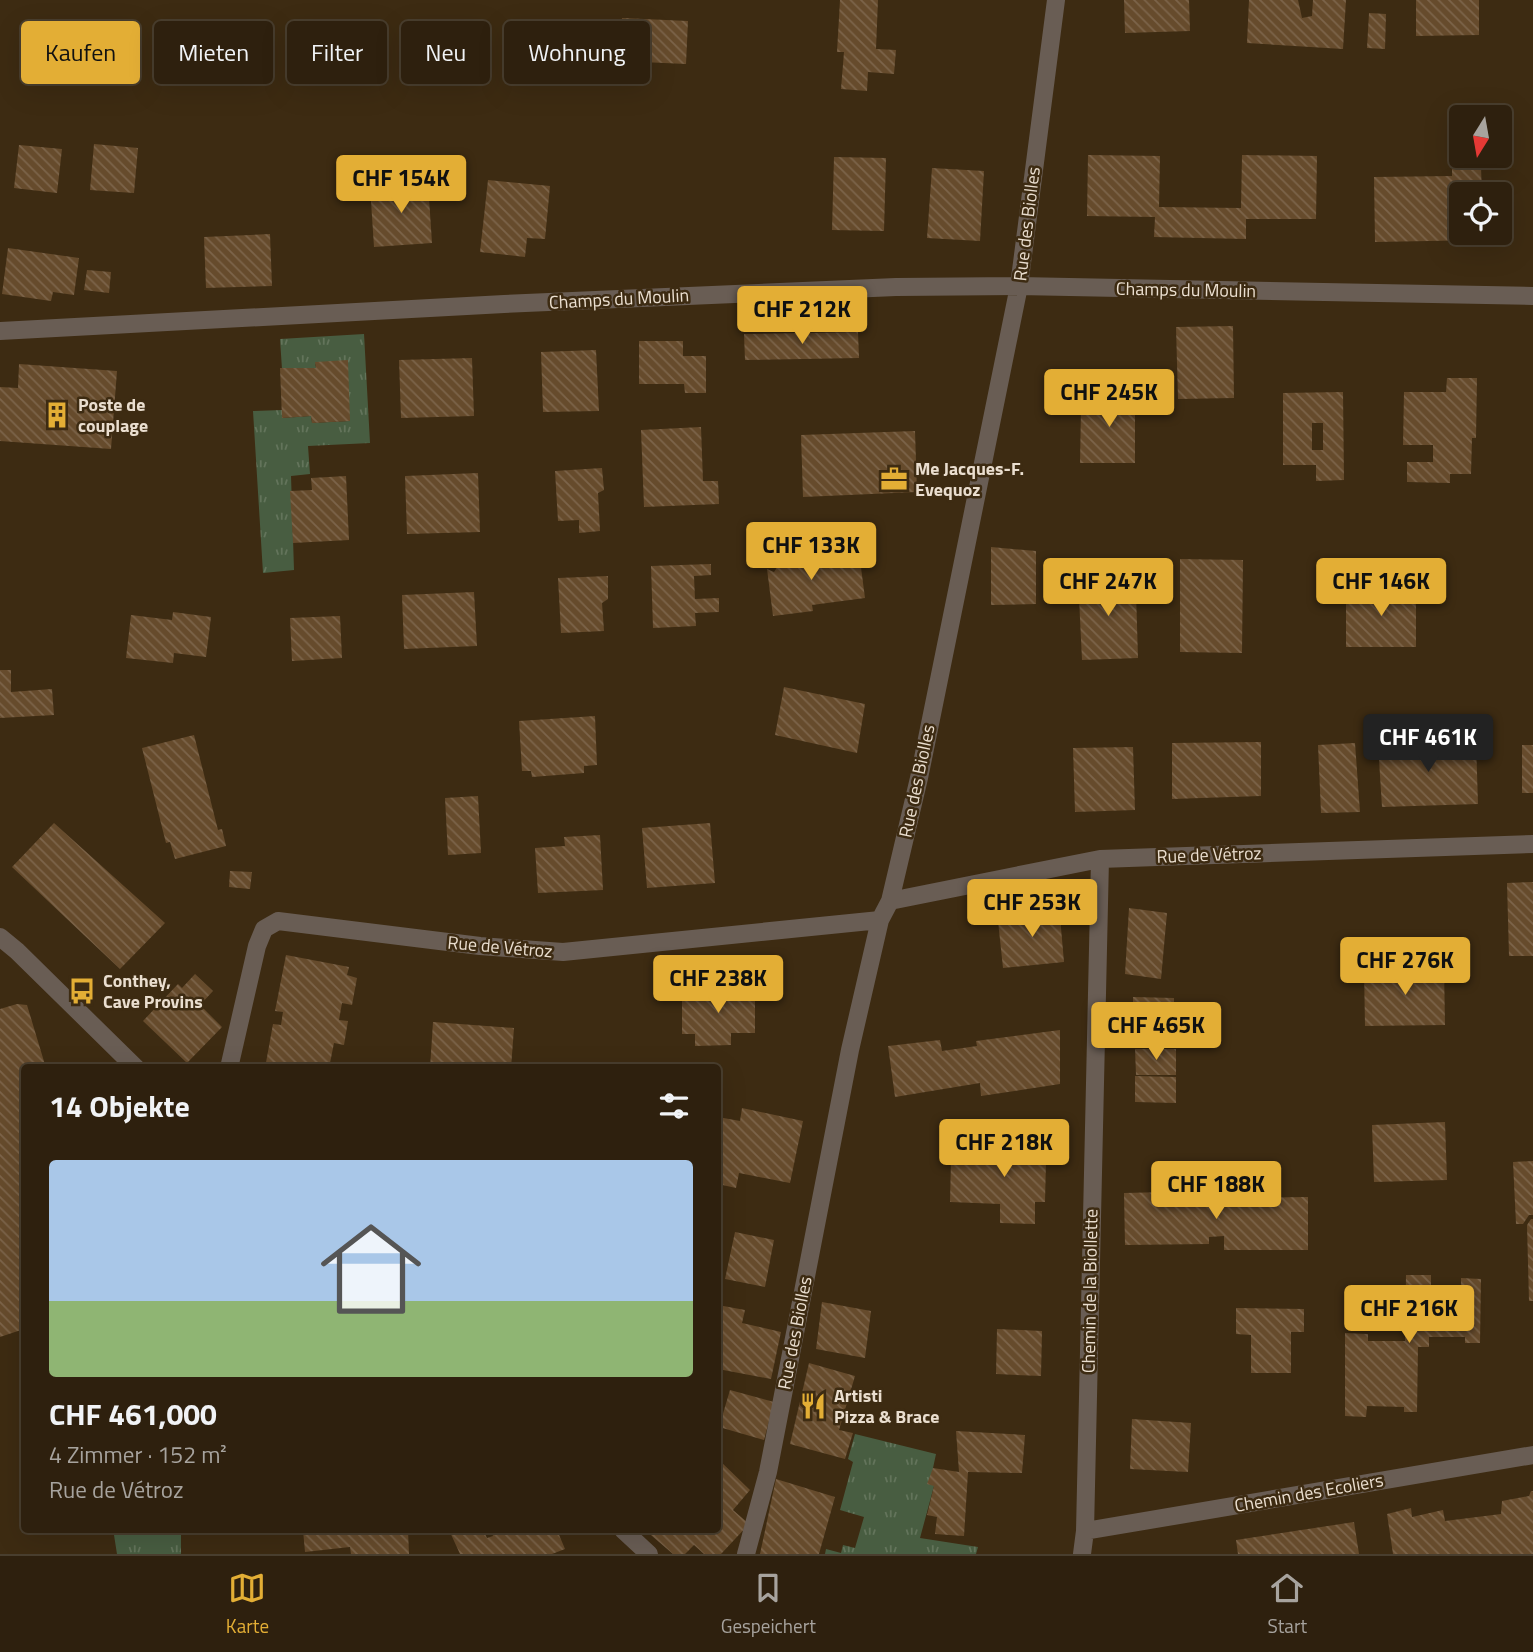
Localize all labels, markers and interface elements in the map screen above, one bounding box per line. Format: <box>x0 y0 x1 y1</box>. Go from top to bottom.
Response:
chip: Kaufen <box>21 21 140 84</box>
chip: Mieten <box>154 21 273 84</box>
chip: Filter <box>287 21 387 84</box>
chip: Neu <box>401 21 490 84</box>
chip: Wohnung <box>504 21 650 84</box>
north arrow <box>1449 105 1512 168</box>
map controls <box>1449 105 1512 245</box>
pin: CHF 154K <box>329 156 473 215</box>
text: CHF 154K <box>352 160 450 195</box>
street label: Rue des Biolles <box>1006 165 1047 283</box>
button: locate <box>1449 182 1512 245</box>
street label: Champs du Moulin <box>1116 275 1256 304</box>
street label: Champs du Moulin <box>548 281 690 316</box>
pin: CHF 212K <box>730 286 874 346</box>
text: CHF 212K <box>753 291 851 326</box>
pin: CHF 245K <box>1037 370 1181 429</box>
text: CHF 245K <box>1060 374 1158 409</box>
place label: Poste de couplage <box>78 391 148 439</box>
building icon: Poste de couplage <box>42 400 72 430</box>
place label: Me Jacques-F. Evequoz <box>915 455 1024 503</box>
office icon: Me Jacques-F. Evequoz <box>879 464 909 494</box>
pin: CHF 133K <box>739 522 883 582</box>
text: CHF 133K <box>762 527 860 562</box>
pin: CHF 247K <box>1036 558 1180 618</box>
pin: CHF 146K <box>1309 558 1453 618</box>
text: CHF 247K <box>1059 563 1157 598</box>
text: CHF 146K <box>1332 563 1430 598</box>
pin: CHF 461K <box>1356 714 1500 774</box>
text: CHF 461K <box>1379 719 1477 754</box>
street label: Rue des Biolles <box>891 722 942 840</box>
street label: Rue de Vétroz <box>1156 839 1262 870</box>
pin: CHF 253K <box>960 880 1104 939</box>
text: CHF 253K <box>983 884 1081 919</box>
street label: Rue de Vétroz <box>446 928 554 965</box>
pin: CHF 276K <box>1333 937 1477 997</box>
text: CHF 276K <box>1356 942 1454 977</box>
pin: CHF 238K <box>646 956 790 1015</box>
text: CHF 238K <box>669 960 767 995</box>
place label: Conthey, Cave Provins <box>103 967 203 1015</box>
bus stop icon: Conthey, Cave Provins <box>67 976 97 1006</box>
pin: CHF 465K <box>1084 1002 1228 1062</box>
text: CHF 465K <box>1107 1007 1205 1042</box>
text: 14 Objekte <box>49 1083 190 1129</box>
icon: filters <box>655 1087 693 1125</box>
pin: CHF 218K <box>932 1120 1076 1179</box>
text: CHF 218K <box>955 1124 1053 1159</box>
pin: CHF 188K <box>1144 1162 1288 1221</box>
text: CHF 188K <box>1167 1166 1265 1201</box>
icon: home <box>308 1206 434 1332</box>
street label: Chemin de la Biollette <box>1075 1209 1104 1373</box>
street label: Rue des Biolles <box>770 1274 819 1392</box>
pin: CHF 216K <box>1337 1286 1481 1345</box>
text: CHF 216K <box>1360 1290 1458 1325</box>
place label: Artisti Pizza & Brace <box>834 1382 939 1430</box>
text: CHF 461,000 <box>49 1391 217 1437</box>
restaurant icon: Artisti Pizza & Brace <box>798 1391 828 1421</box>
text: 4 Zimmer · 152 m² <box>49 1437 227 1472</box>
street label: Chemin des Ecoliers <box>1232 1466 1386 1519</box>
text: Rue de Vétroz <box>49 1472 183 1507</box>
tab: Karte <box>226 1569 269 1640</box>
tab: Gespeichert <box>721 1569 816 1640</box>
tab: Start <box>1268 1569 1307 1640</box>

